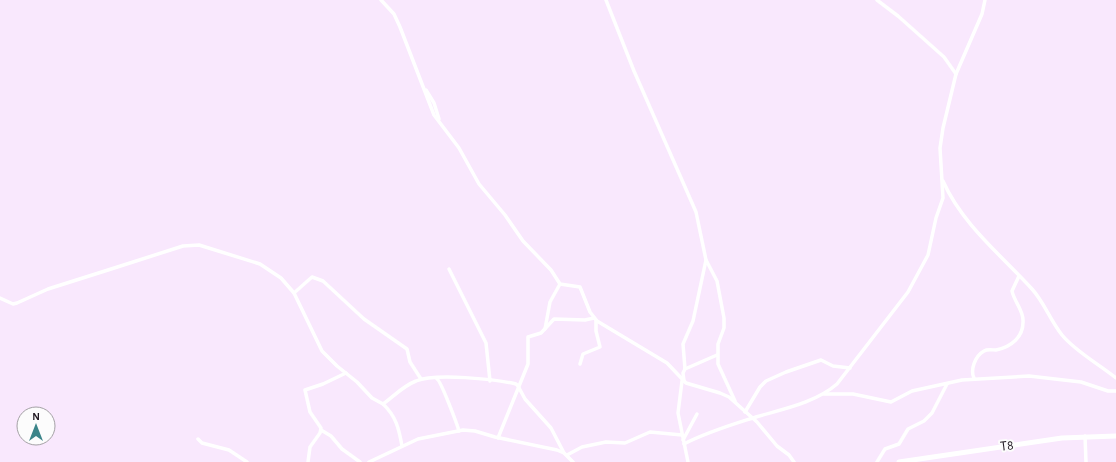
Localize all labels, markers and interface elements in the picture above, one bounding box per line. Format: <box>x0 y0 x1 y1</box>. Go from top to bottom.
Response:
north arrow <box>16 406 56 446</box>
text: N <box>32 411 40 422</box>
street label: T8 <box>999 438 1015 454</box>

